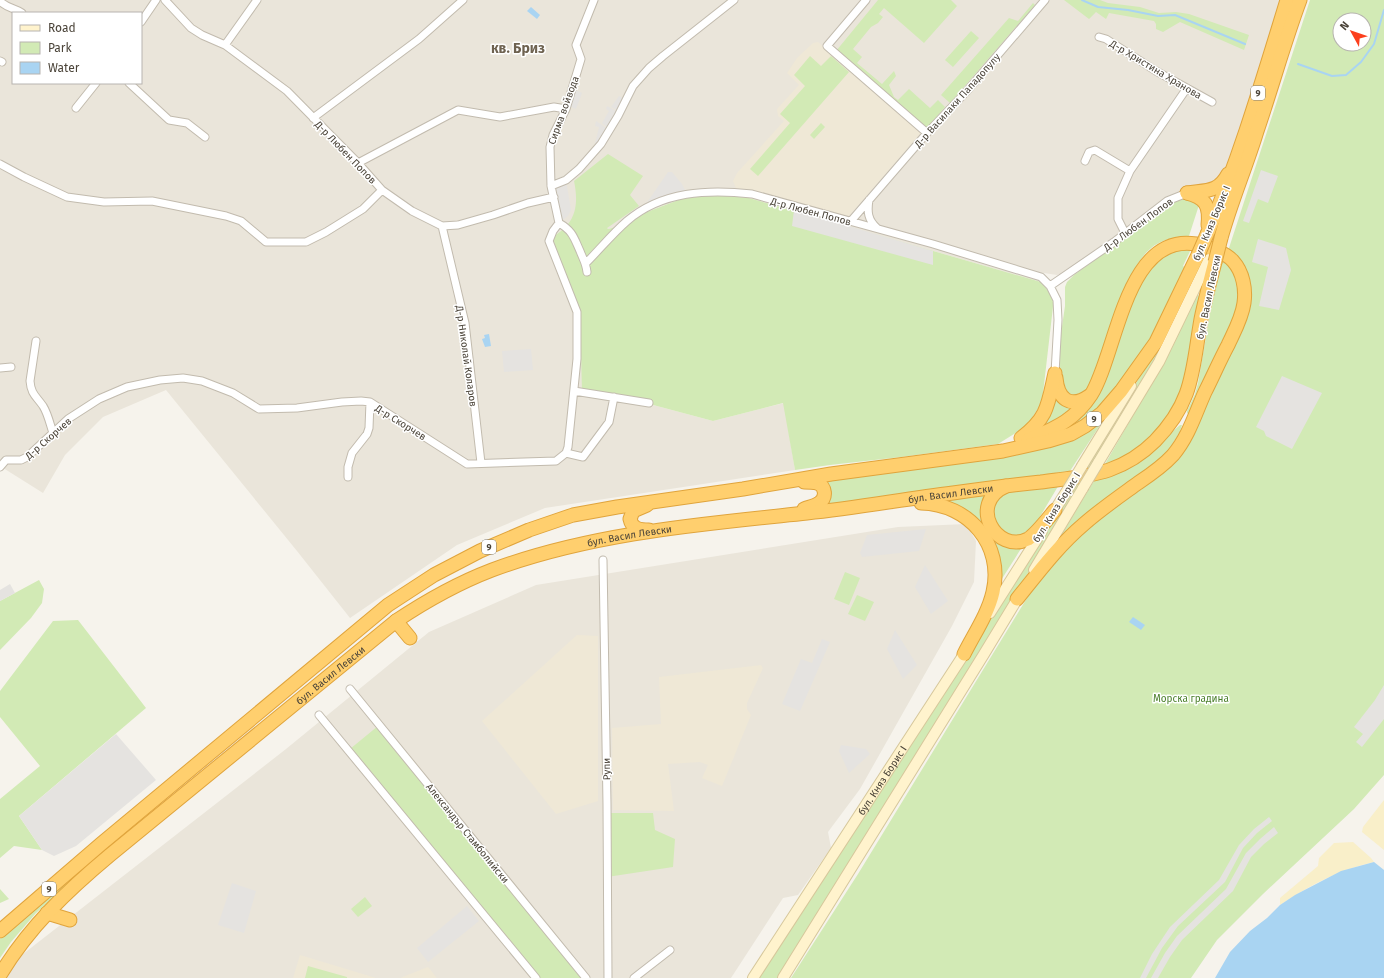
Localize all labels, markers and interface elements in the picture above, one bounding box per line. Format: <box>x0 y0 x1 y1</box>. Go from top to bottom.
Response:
legend <box>12 12 142 84</box>
north arrow <box>1332 12 1372 52</box>
text: N <box>1337 19 1352 33</box>
text: Road <box>48 21 76 35</box>
street label: Д-р Христина Хранова <box>1107 37 1203 102</box>
district label: кв. Бриз <box>491 40 545 57</box>
text: Park <box>48 41 72 55</box>
street label: Д-р Василаки Пападопулу <box>912 51 1003 151</box>
text: Water <box>48 61 80 75</box>
street label: Сирма войвода <box>546 74 582 146</box>
road number: 9 <box>1251 86 1265 100</box>
street label: Д-р Любен Попов <box>311 118 379 187</box>
street label: бул. Княз Борис I <box>1191 184 1233 263</box>
street label: Д-р Любен Попов <box>768 195 853 229</box>
street label: Д-р Любен Попов <box>1101 195 1176 255</box>
street label: бул. Васил Левски <box>1194 254 1224 340</box>
street label: Д-р Николай Коларов <box>453 304 479 408</box>
street label: Д-р Скорчев <box>372 402 428 443</box>
road number: 9 <box>1087 412 1101 426</box>
street label: Д-р Скорчев <box>22 415 75 463</box>
street label: бул. Княз Борис I <box>1030 470 1083 545</box>
street label: бул. Васил Левски <box>907 483 994 506</box>
street label: бул. Васил Левски <box>586 523 673 550</box>
road number: 9 <box>482 540 496 554</box>
street label: бул. Васил Левски <box>294 644 368 707</box>
park label: Морска градина <box>1153 693 1229 705</box>
street label: бул. Княз Борис I <box>856 744 910 818</box>
street label: Рупи <box>601 758 613 780</box>
street label: Александър Стамболийски <box>423 781 511 886</box>
road number: 9 <box>42 882 56 896</box>

